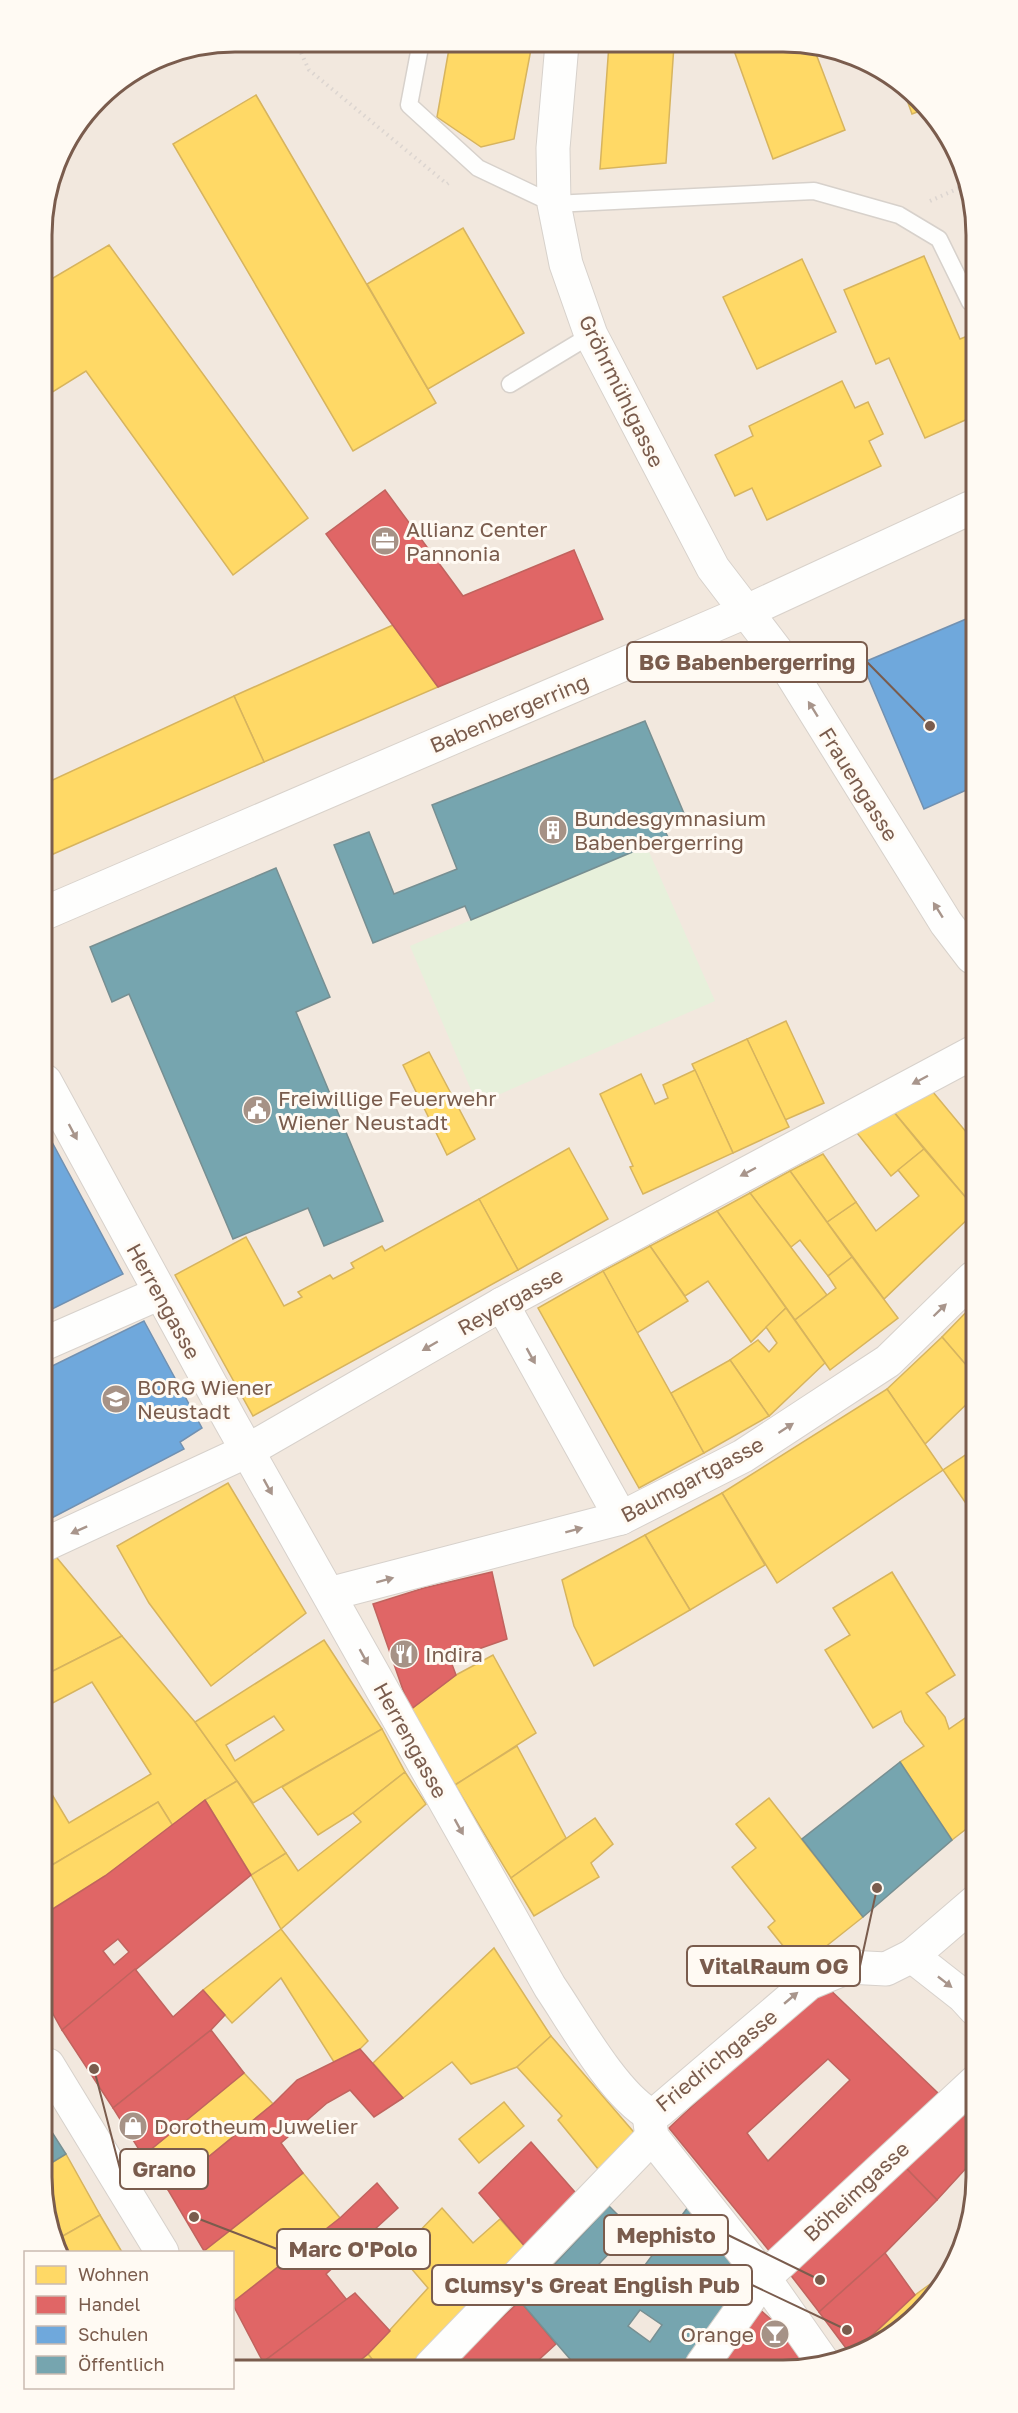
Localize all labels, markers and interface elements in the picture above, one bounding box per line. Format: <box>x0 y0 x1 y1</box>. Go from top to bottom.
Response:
street label: Gröhrmühlgasse <box>574 311 670 471</box>
place label: Allianz Center Pannonia <box>406 516 547 566</box>
office icon: Allianz Center Pannonia <box>369 525 401 557</box>
callout: BG Babenbergerring <box>627 642 867 682</box>
text: BG Babenbergerring <box>639 648 855 675</box>
street label: Babenbergerring <box>426 668 592 758</box>
one-way arrow <box>807 701 818 717</box>
street label: Frauengasse <box>814 722 904 846</box>
place label: Bundesgymnasium Babenbergerring <box>574 805 766 855</box>
building icon: Bundesgymnasium Babenbergerring <box>537 814 569 846</box>
one-way arrow <box>932 902 943 918</box>
one-way arrow <box>911 1075 928 1085</box>
place label: Freiwillige Feuerwehr Wiener Neustadt <box>278 1085 496 1135</box>
public building icon: Freiwillige Feuerwehr Wiener Neustadt <box>241 1094 273 1126</box>
one-way arrow <box>68 1124 78 1141</box>
one-way arrow <box>740 1167 757 1177</box>
street label: Herrengasse <box>121 1238 207 1364</box>
street label: Reyergasse <box>453 1261 567 1341</box>
one-way arrow <box>932 1303 946 1317</box>
one-way arrow <box>421 1341 438 1351</box>
one-way arrow <box>526 1347 536 1364</box>
place label: BORG Wiener Neustadt <box>137 1374 272 1424</box>
school or university icon: BORG Wiener Neustadt <box>100 1383 132 1415</box>
one-way arrow <box>778 1423 794 1434</box>
street label: Baumgartgasse <box>616 1430 768 1528</box>
one-way arrow <box>263 1479 273 1496</box>
one-way arrow <box>69 1525 87 1535</box>
one-way arrow <box>565 1525 583 1535</box>
one-way arrow <box>376 1574 394 1584</box>
restaurant icon: Indira <box>388 1638 420 1670</box>
place label: Indira <box>425 1641 483 1667</box>
one-way arrow <box>358 1649 369 1665</box>
street label: Herrengasse <box>368 1677 454 1803</box>
one-way arrow <box>454 1819 465 1835</box>
callout: VitalRaum OG <box>687 1946 860 1986</box>
text: VitalRaum OG <box>699 1952 849 1979</box>
one-way arrow <box>937 1975 952 1987</box>
one-way arrow <box>783 1992 798 2005</box>
street label: Friedrichgasse <box>650 2003 782 2117</box>
shop icon: Dorotheum Juwelier <box>117 2110 149 2142</box>
place label: Dorotheum Juwelier <box>154 2113 358 2139</box>
street label: Böheimgasse <box>798 2135 914 2247</box>
callout: Grano <box>120 2149 208 2189</box>
text: Grano <box>132 2155 196 2182</box>
callout: Mephisto <box>604 2215 728 2255</box>
text: Mephisto <box>616 2221 716 2248</box>
callout: Marc O'Polo <box>277 2229 430 2269</box>
text: Marc O'Polo <box>288 2235 418 2262</box>
legend <box>24 2251 234 2389</box>
text: Wohnen <box>78 2263 149 2285</box>
callout: Clumsy's Great English Pub <box>432 2265 752 2305</box>
text: Clumsy's Great English Pub <box>444 2271 740 2298</box>
text: Handel <box>78 2293 140 2315</box>
bar icon: Orange <box>759 2318 791 2350</box>
place label: Orange <box>681 2321 754 2347</box>
text: Schulen <box>78 2323 148 2345</box>
text: Öffentlich <box>78 2353 164 2375</box>

